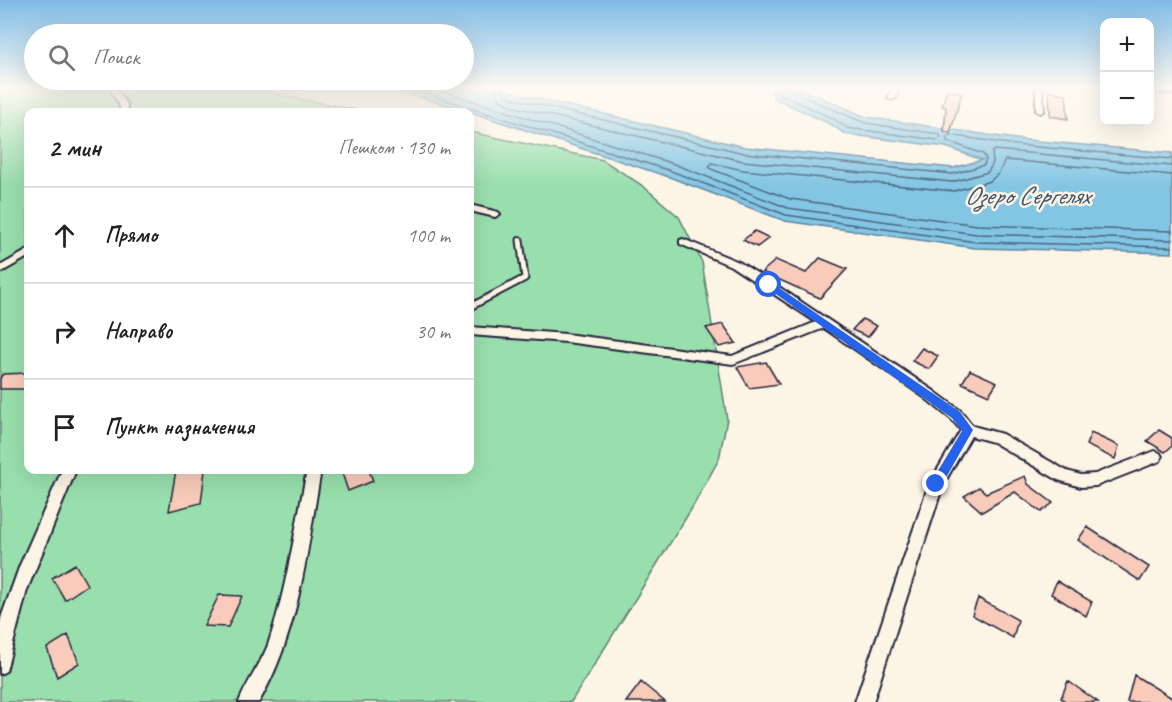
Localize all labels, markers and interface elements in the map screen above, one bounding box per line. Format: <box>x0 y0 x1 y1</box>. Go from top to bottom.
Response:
map controls <box>1100 18 1154 126</box>
button: + <box>1100 18 1154 72</box>
search box <box>24 24 474 90</box>
icon: search <box>45 41 78 74</box>
text: Поиск <box>93 43 139 71</box>
button: − <box>1100 72 1154 126</box>
text: 2 мин <box>48 131 101 164</box>
text: Пешком · 130 m <box>338 135 450 160</box>
water label: Озеро Сергелях <box>964 179 1094 212</box>
icon: ahead <box>48 219 81 252</box>
text: Прямо <box>105 221 157 249</box>
text: 100 m <box>407 223 450 248</box>
route start <box>755 271 781 297</box>
icon: right <box>48 315 81 348</box>
text: Направо <box>105 317 172 345</box>
text: 30 m <box>416 319 450 344</box>
icon: arrive <box>48 411 81 444</box>
text: Пункт назначения <box>105 413 254 441</box>
route end <box>922 470 948 496</box>

